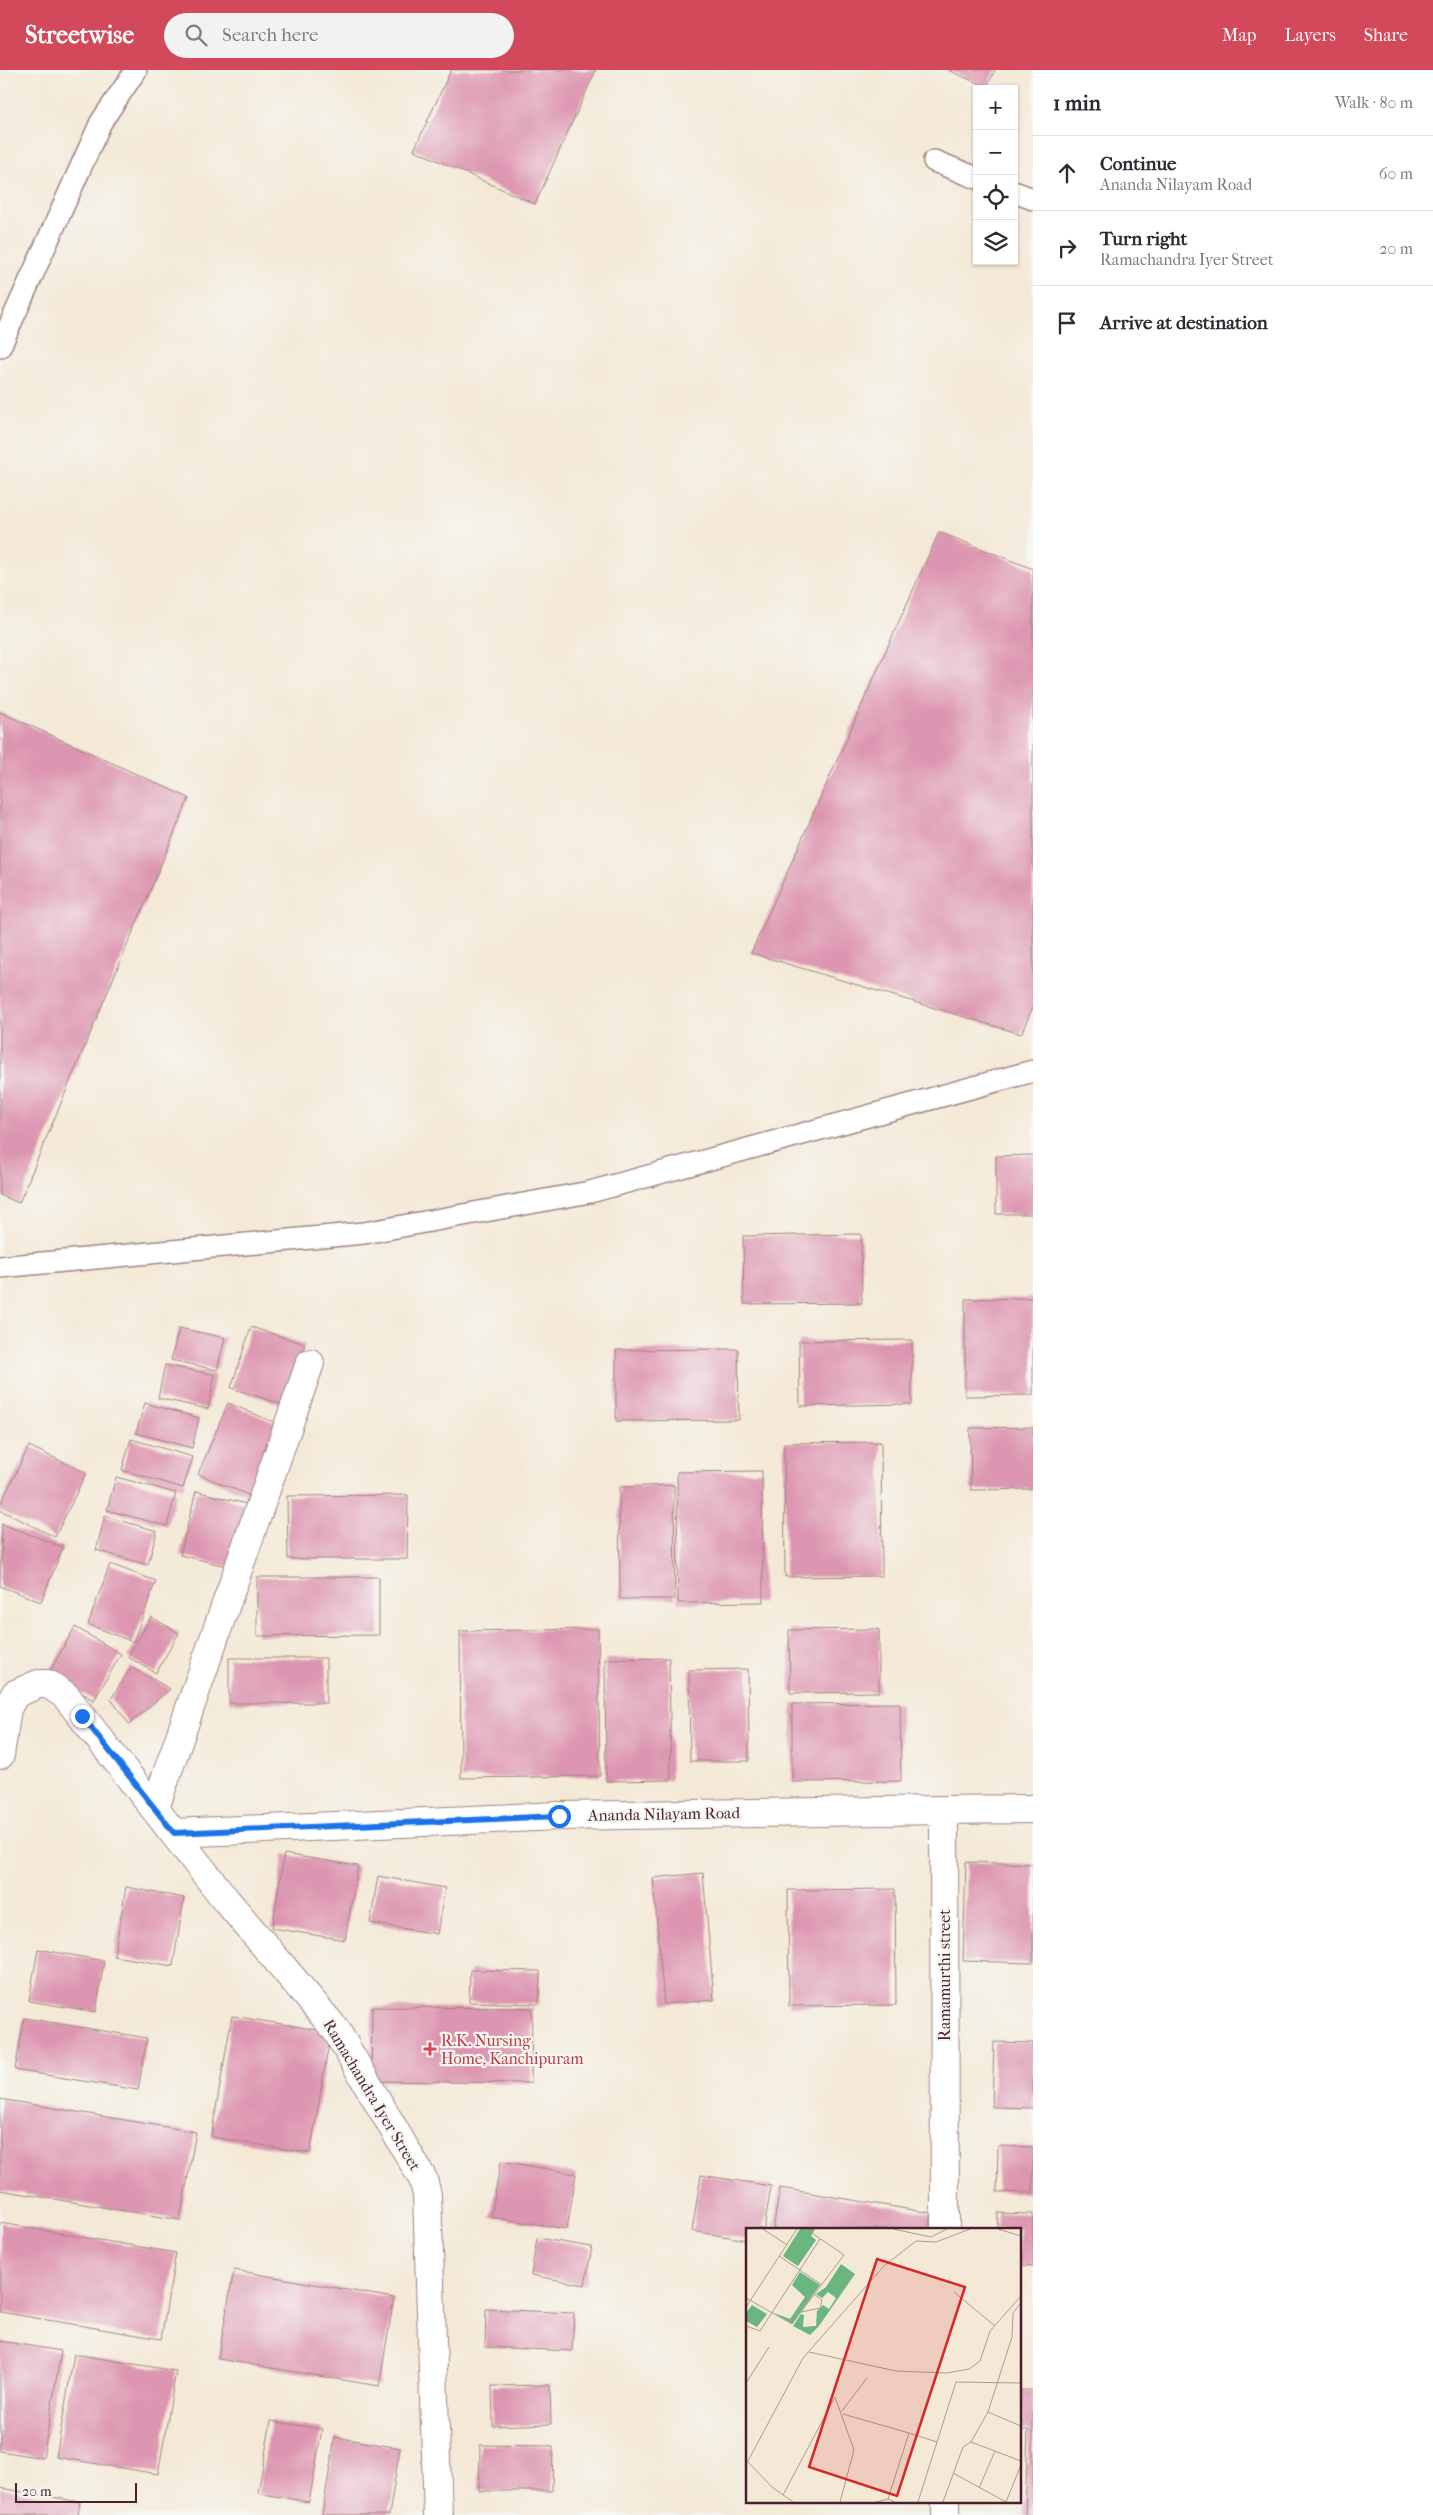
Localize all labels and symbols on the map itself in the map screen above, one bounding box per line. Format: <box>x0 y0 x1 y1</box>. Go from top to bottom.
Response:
route end <box>71 1705 94 1728</box>
street label: Ananda Nilayam Road <box>587 1803 741 1825</box>
route start <box>548 1805 571 1828</box>
street label: Ramamurthi street <box>935 1909 954 2041</box>
street label: Ramachandra Iyer Street <box>319 2016 425 2174</box>
place label: R.K. Nursing Home, Kanchipuram <box>441 2031 584 2068</box>
marker: R.K. Nursing Home, Kanchipuram <box>423 2042 437 2056</box>
inset map <box>746 2228 1021 2502</box>
scale bar <box>15 2480 138 2503</box>

